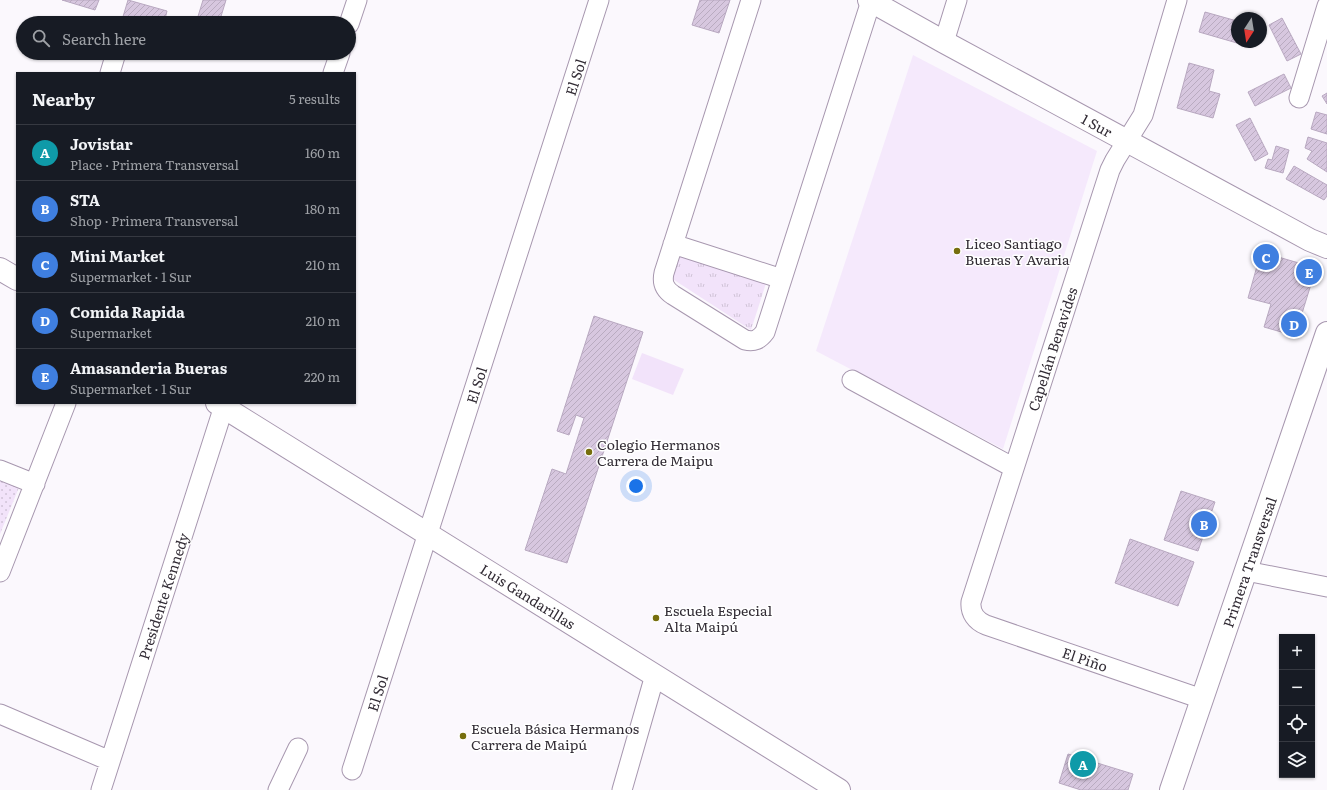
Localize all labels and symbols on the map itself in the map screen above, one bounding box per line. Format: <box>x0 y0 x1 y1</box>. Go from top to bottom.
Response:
north arrow <box>1231 12 1267 48</box>
street label: El Sol <box>560 56 590 98</box>
street label: 1 Sur <box>1078 108 1116 142</box>
place label: Liceo Santiago Bueras Y Avaria <box>965 233 1070 269</box>
pin: C <box>1253 242 1279 272</box>
marker: Liceo Santiago Bueras Y Avaria <box>952 246 962 256</box>
pin: E <box>1296 257 1322 287</box>
street label: Capellán Benavides <box>1023 285 1081 413</box>
pin: D <box>1281 309 1307 339</box>
street label: El Sol <box>461 364 491 406</box>
place label: Colegio Hermanos Carrera de Maipu <box>597 434 720 470</box>
marker: Colegio Hermanos Carrera de Maipu <box>584 447 594 457</box>
your location <box>626 476 646 496</box>
street label: Primera Transversal <box>1217 494 1281 630</box>
pin: B <box>1191 509 1217 539</box>
street label: Presidente Kennedy <box>133 529 193 662</box>
street label: Luis Gandarillas <box>477 559 579 633</box>
place label: Escuela Especial Alta Maipú <box>664 600 773 636</box>
marker: Escuela Especial Alta Maipú <box>651 613 661 623</box>
street label: El Piño <box>1060 642 1110 676</box>
street label: El Sol <box>362 672 392 714</box>
place label: Escuela Básica Hermanos Carrera de Maipú <box>471 718 639 754</box>
marker: Escuela Básica Hermanos Carrera de Maipú <box>458 731 468 741</box>
pin: A <box>1070 749 1096 779</box>

